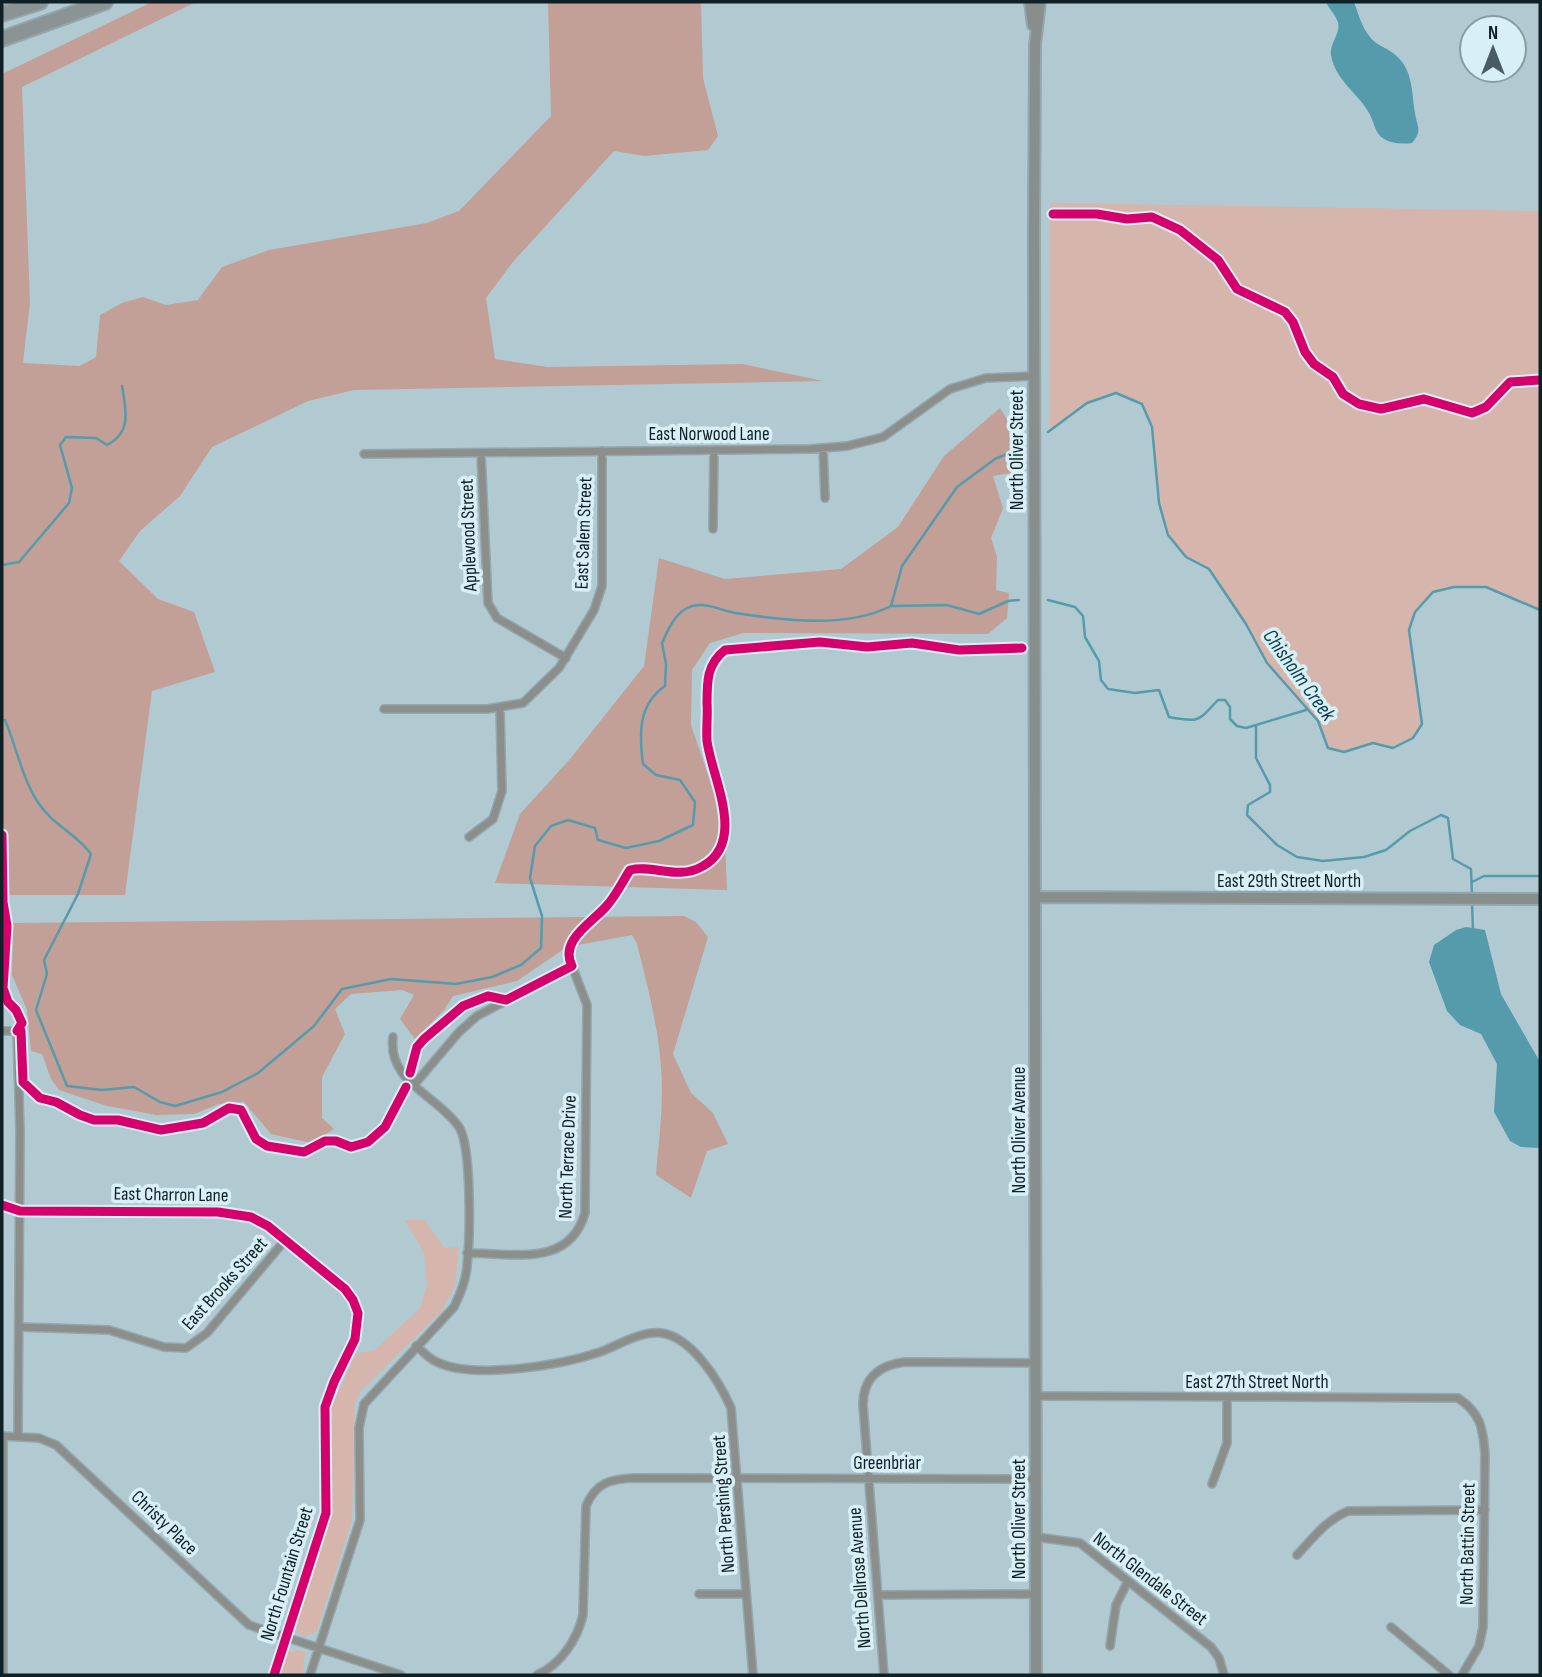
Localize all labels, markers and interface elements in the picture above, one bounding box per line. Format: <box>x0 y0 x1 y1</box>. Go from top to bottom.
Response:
north arrow <box>1458 14 1528 84</box>
text: N <box>1488 22 1498 45</box>
street label: North Oliver Street <box>1006 390 1029 510</box>
street label: East Norwood Lane <box>648 423 770 446</box>
street label: East Salem Street <box>571 476 597 590</box>
street label: Applewood Street <box>456 478 482 593</box>
water label: Chisholm Creek <box>1257 624 1341 727</box>
street label: East 29th Street North <box>1217 870 1361 893</box>
street label: North Oliver Avenue <box>1008 1067 1031 1193</box>
street label: North Terrace Drive <box>554 1095 582 1219</box>
street label: East Charron Lane <box>113 1182 229 1208</box>
street label: East Brooks Street <box>177 1233 273 1335</box>
street label: East 27th Street North <box>1185 1371 1329 1394</box>
street label: North Pershing Street <box>708 1434 740 1574</box>
street label: Greenbriar <box>853 1452 921 1475</box>
street label: North Oliver Street <box>1008 1459 1031 1579</box>
street label: North Battin Street <box>1455 1482 1481 1605</box>
street label: Christy Place <box>126 1486 202 1560</box>
street label: North Fountain Street <box>256 1504 318 1644</box>
street label: North Dellrose Avenue <box>844 1507 876 1649</box>
street label: North Glendale Street <box>1088 1527 1212 1631</box>

